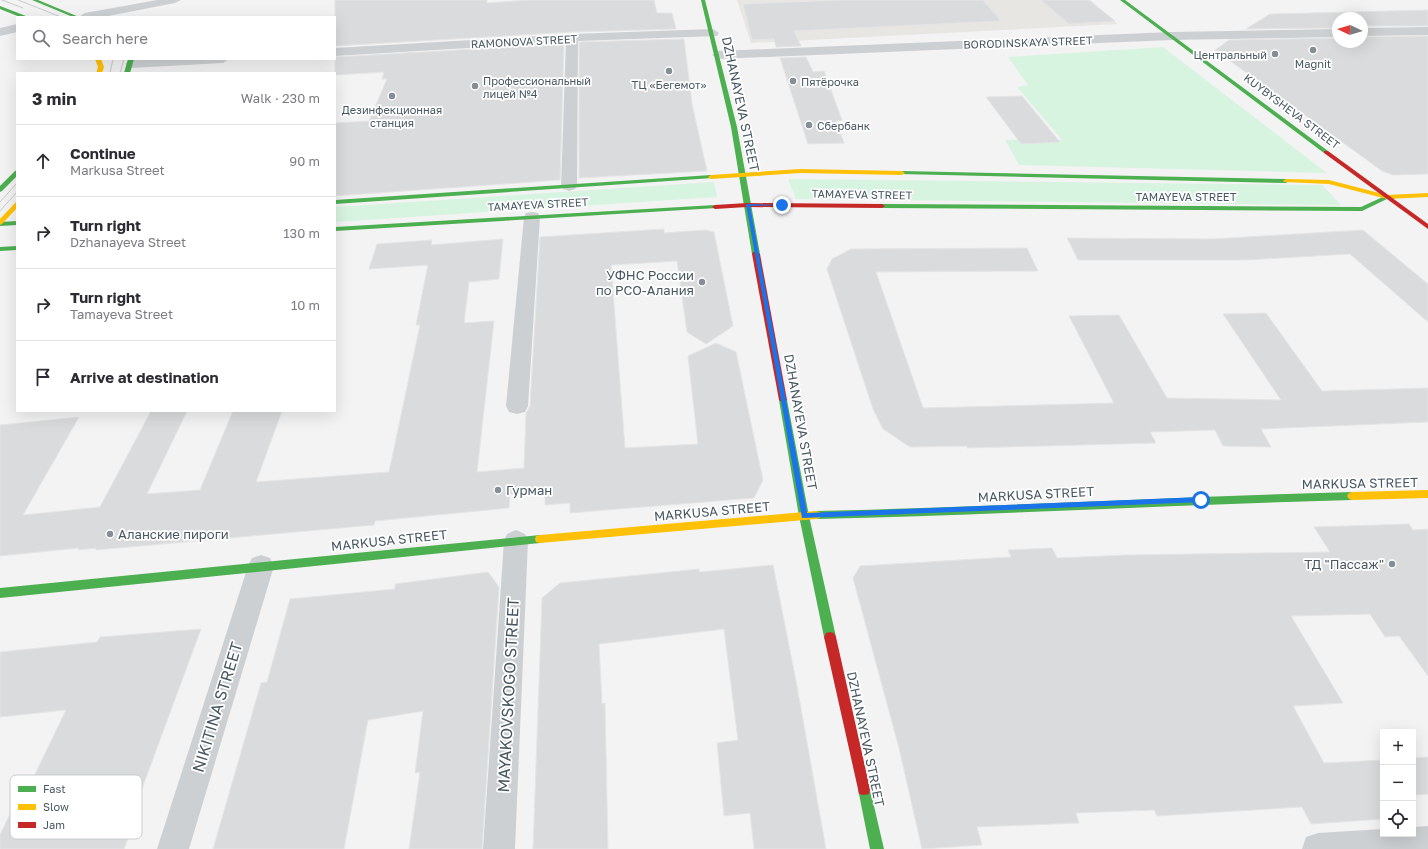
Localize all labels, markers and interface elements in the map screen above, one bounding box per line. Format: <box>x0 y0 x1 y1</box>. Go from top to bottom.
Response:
north arrow <box>1332 12 1368 48</box>
search box <box>16 16 336 60</box>
icon: search <box>30 27 52 49</box>
text: Search here <box>62 29 148 47</box>
street label: RAMONOVA STREET <box>470 32 578 50</box>
street label: BORODINSKAYA STREET <box>963 33 1093 51</box>
street label: DZHANAYEVA STREET <box>719 35 763 173</box>
marker: Magnit <box>1308 45 1318 55</box>
place label: Центральный <box>1194 48 1267 61</box>
marker: Центральный <box>1270 49 1280 59</box>
place label: Magnit <box>1295 57 1331 70</box>
marker: ТЦ «Бегемот» <box>664 66 674 76</box>
street label: KUYBYSHEVA STREET <box>1241 71 1343 151</box>
place label: Профессиональный лицей №4 <box>483 74 591 100</box>
place label: Пятёрочка <box>801 75 859 88</box>
marker: Пятёрочка <box>788 76 798 86</box>
place label: ТЦ «Бегемот» <box>632 78 706 91</box>
marker: Профессиональный лицей №4 <box>470 81 480 91</box>
text: 3 min <box>32 88 76 109</box>
text: Walk · 230 m <box>241 90 320 106</box>
marker: Дезинфекционная станция <box>387 91 397 101</box>
place label: Дезинфекционная станция <box>342 103 442 129</box>
place label: Сбербанк <box>817 119 871 132</box>
marker: Сбербанк <box>804 120 814 130</box>
text: Continue <box>70 144 136 162</box>
icon: ahead <box>32 150 54 172</box>
text: 90 m <box>289 153 320 169</box>
text: Markusa Street <box>70 162 165 178</box>
street label: TAMAYEVA STREET <box>811 187 913 201</box>
street label: TAMAYEVA STREET <box>1136 190 1237 203</box>
street label: TAMAYEVA STREET <box>487 195 589 213</box>
route end <box>773 196 791 214</box>
text: Turn right <box>70 216 141 234</box>
icon: right <box>32 222 54 244</box>
text: 130 m <box>283 225 320 241</box>
text: Dzhanayeva Street <box>70 234 186 250</box>
place label: УФНС России по РСО-Алания <box>596 267 694 298</box>
marker: УФНС России по РСО-Алания <box>697 277 707 287</box>
text: Turn right <box>70 288 141 306</box>
icon: right <box>32 294 54 316</box>
text: 10 m <box>291 297 320 313</box>
text: Tamayeva Street <box>70 306 173 322</box>
street label: DZHANAYEVA STREET <box>781 353 821 491</box>
icon: arrive <box>32 366 54 388</box>
text: Arrive at destination <box>70 368 219 386</box>
street label: MARKUSA STREET <box>1302 474 1418 492</box>
place label: Гурман <box>506 482 552 498</box>
street label: MARKUSA STREET <box>977 483 1095 505</box>
marker: Гурман <box>493 485 503 495</box>
route start <box>1192 491 1210 509</box>
street label: MARKUSA STREET <box>653 498 771 524</box>
place label: Аланские пироги <box>118 526 229 542</box>
street label: MARKUSA STREET <box>330 526 448 554</box>
marker: Аланские пироги <box>105 529 115 539</box>
place label: ТД "Пассаж" <box>1304 556 1384 572</box>
marker: ТД "Пассаж" <box>1387 559 1397 569</box>
street label: MAYAKOVSKOGO STREET <box>493 597 523 793</box>
street label: NIKITINA STREET <box>188 639 246 775</box>
street label: DZHANAYEVA STREET <box>844 670 888 808</box>
map controls <box>1380 729 1416 837</box>
button: + <box>1380 729 1416 765</box>
button: − <box>1380 765 1416 801</box>
legend <box>10 775 142 839</box>
text: Fast <box>43 782 66 795</box>
text: Slow <box>43 800 69 813</box>
button: locate <box>1380 801 1416 837</box>
text: Jam <box>43 818 65 831</box>

